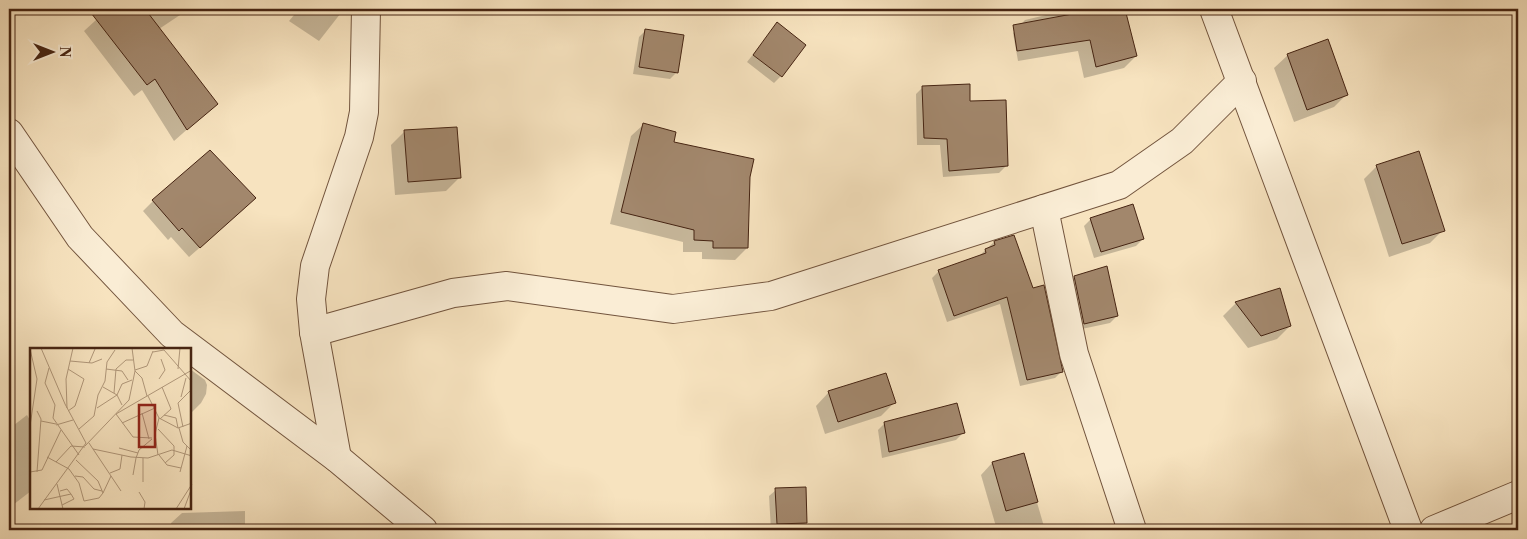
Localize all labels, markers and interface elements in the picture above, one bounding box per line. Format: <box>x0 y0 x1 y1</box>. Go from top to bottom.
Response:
north arrow <box>28 28 78 78</box>
text: N <box>55 46 73 58</box>
inset map <box>30 348 191 509</box>

